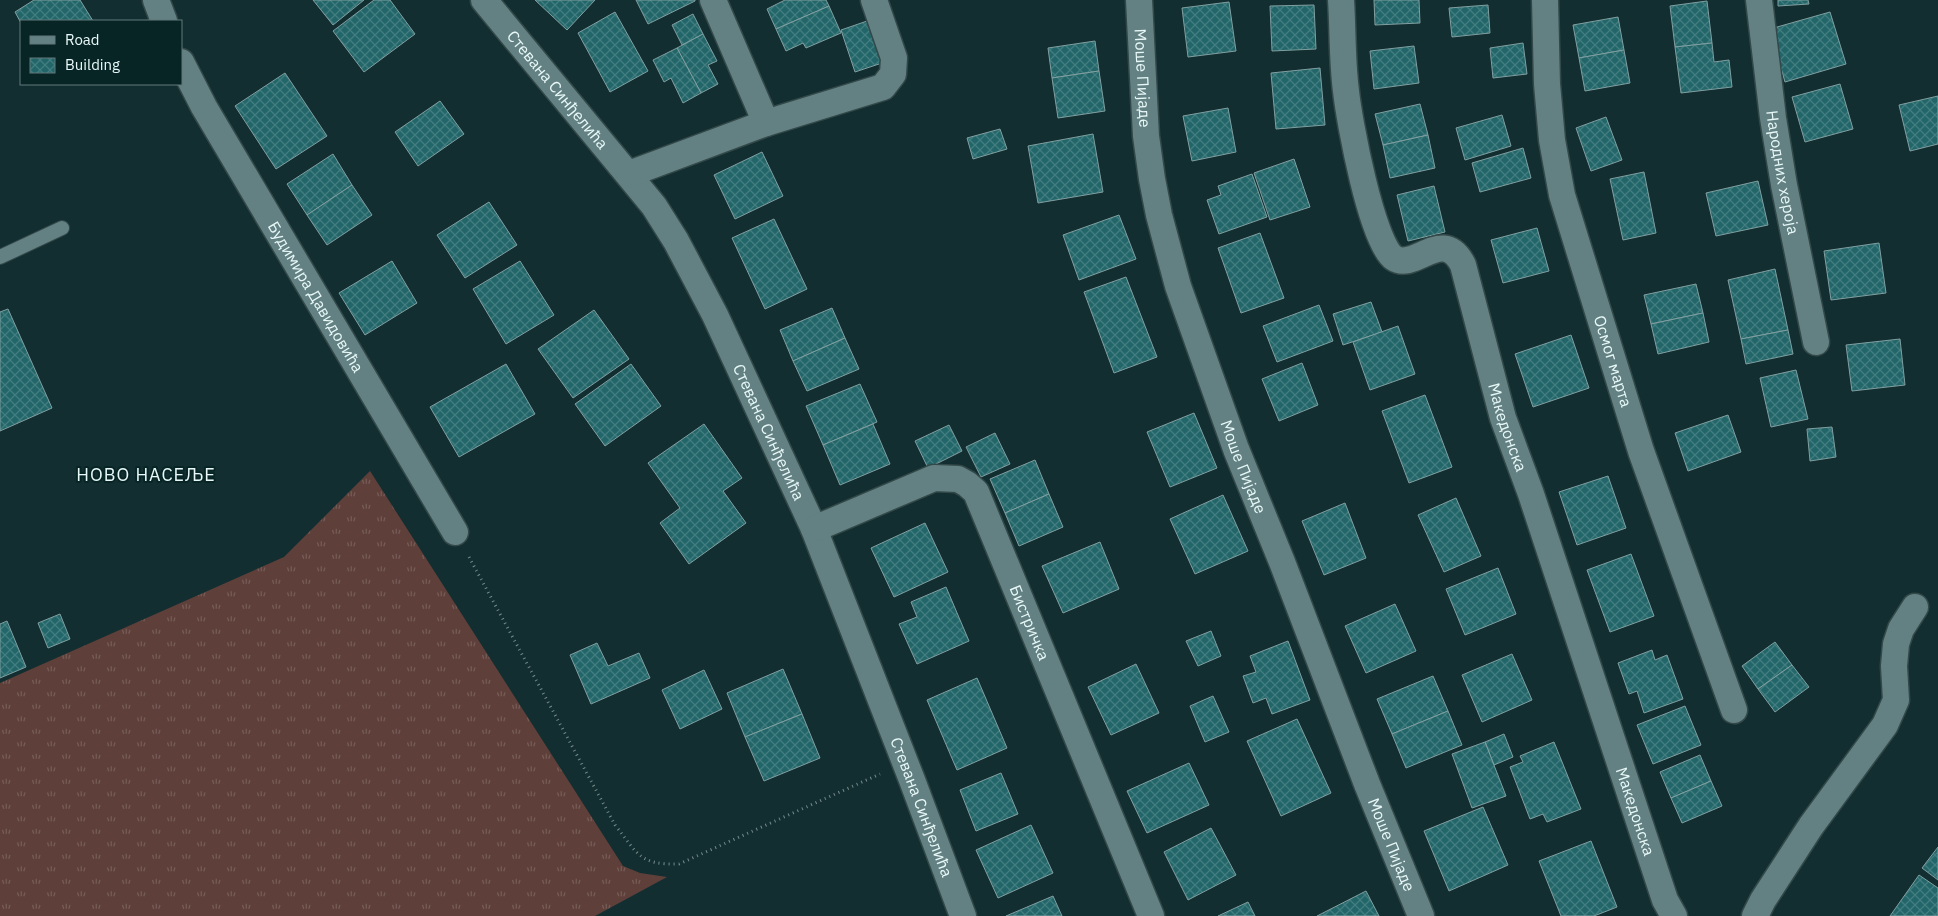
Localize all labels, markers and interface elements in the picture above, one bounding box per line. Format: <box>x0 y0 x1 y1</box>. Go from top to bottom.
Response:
legend <box>20 20 182 85</box>
street label: Стевана Синђелића <box>503 26 613 153</box>
street label: Моше Пијаде <box>1130 28 1156 128</box>
text: Road <box>65 30 100 49</box>
text: Building <box>65 55 120 74</box>
street label: Народних хероја <box>1762 109 1804 237</box>
street label: Будимира Давидовића <box>264 218 369 376</box>
street label: Осмог марта <box>1590 313 1637 410</box>
street label: Стевана Синђелића <box>729 361 809 504</box>
street label: Македонска <box>1484 381 1532 475</box>
street label: Моше Пијаде <box>1216 417 1271 517</box>
district label: НОВО НАСЕЉЕ <box>76 463 216 486</box>
street label: Бистричка <box>1005 582 1055 664</box>
street label: Стевана Синђелића <box>886 734 958 880</box>
street label: Македонска <box>1612 764 1660 859</box>
street label: Моше Пијаде <box>1364 795 1420 894</box>

